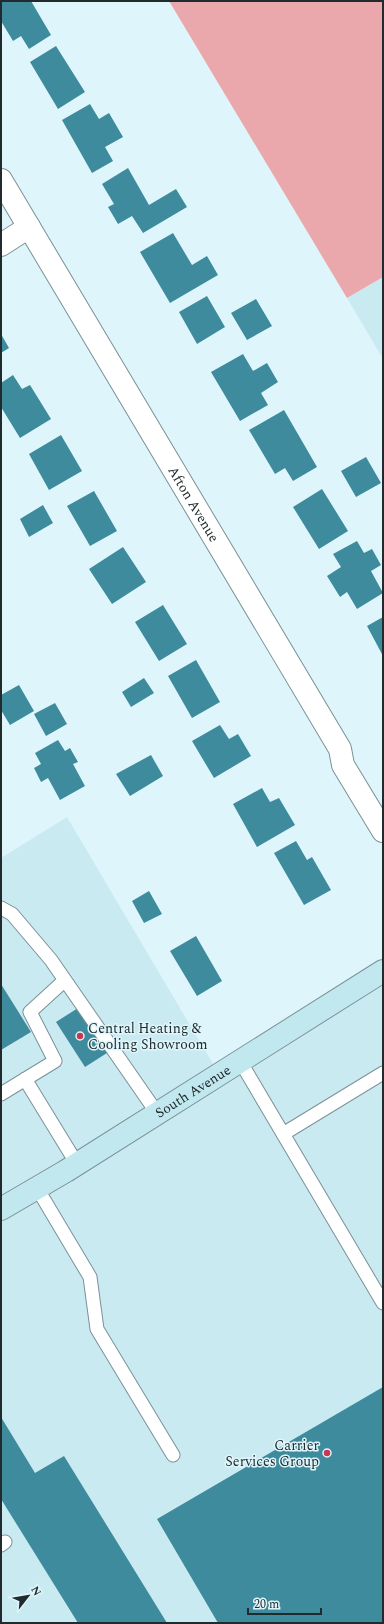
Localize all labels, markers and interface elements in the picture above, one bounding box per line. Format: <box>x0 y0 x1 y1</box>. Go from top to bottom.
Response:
street label: Afton Avenue <box>163 462 225 546</box>
place label: Central Heating & Cooling Showroom <box>88 1018 208 1055</box>
marker: Central Heating & Cooling Showroom <box>75 1031 85 1041</box>
street label: South Avenue <box>151 1059 235 1123</box>
place label: Carrier Services Group <box>225 1435 319 1472</box>
marker: Carrier Services Group <box>322 1448 332 1458</box>
north arrow <box>8 1576 48 1616</box>
text: N <box>27 1583 46 1599</box>
scale bar <box>248 1590 321 1616</box>
text: 20 m <box>254 1595 279 1614</box>

